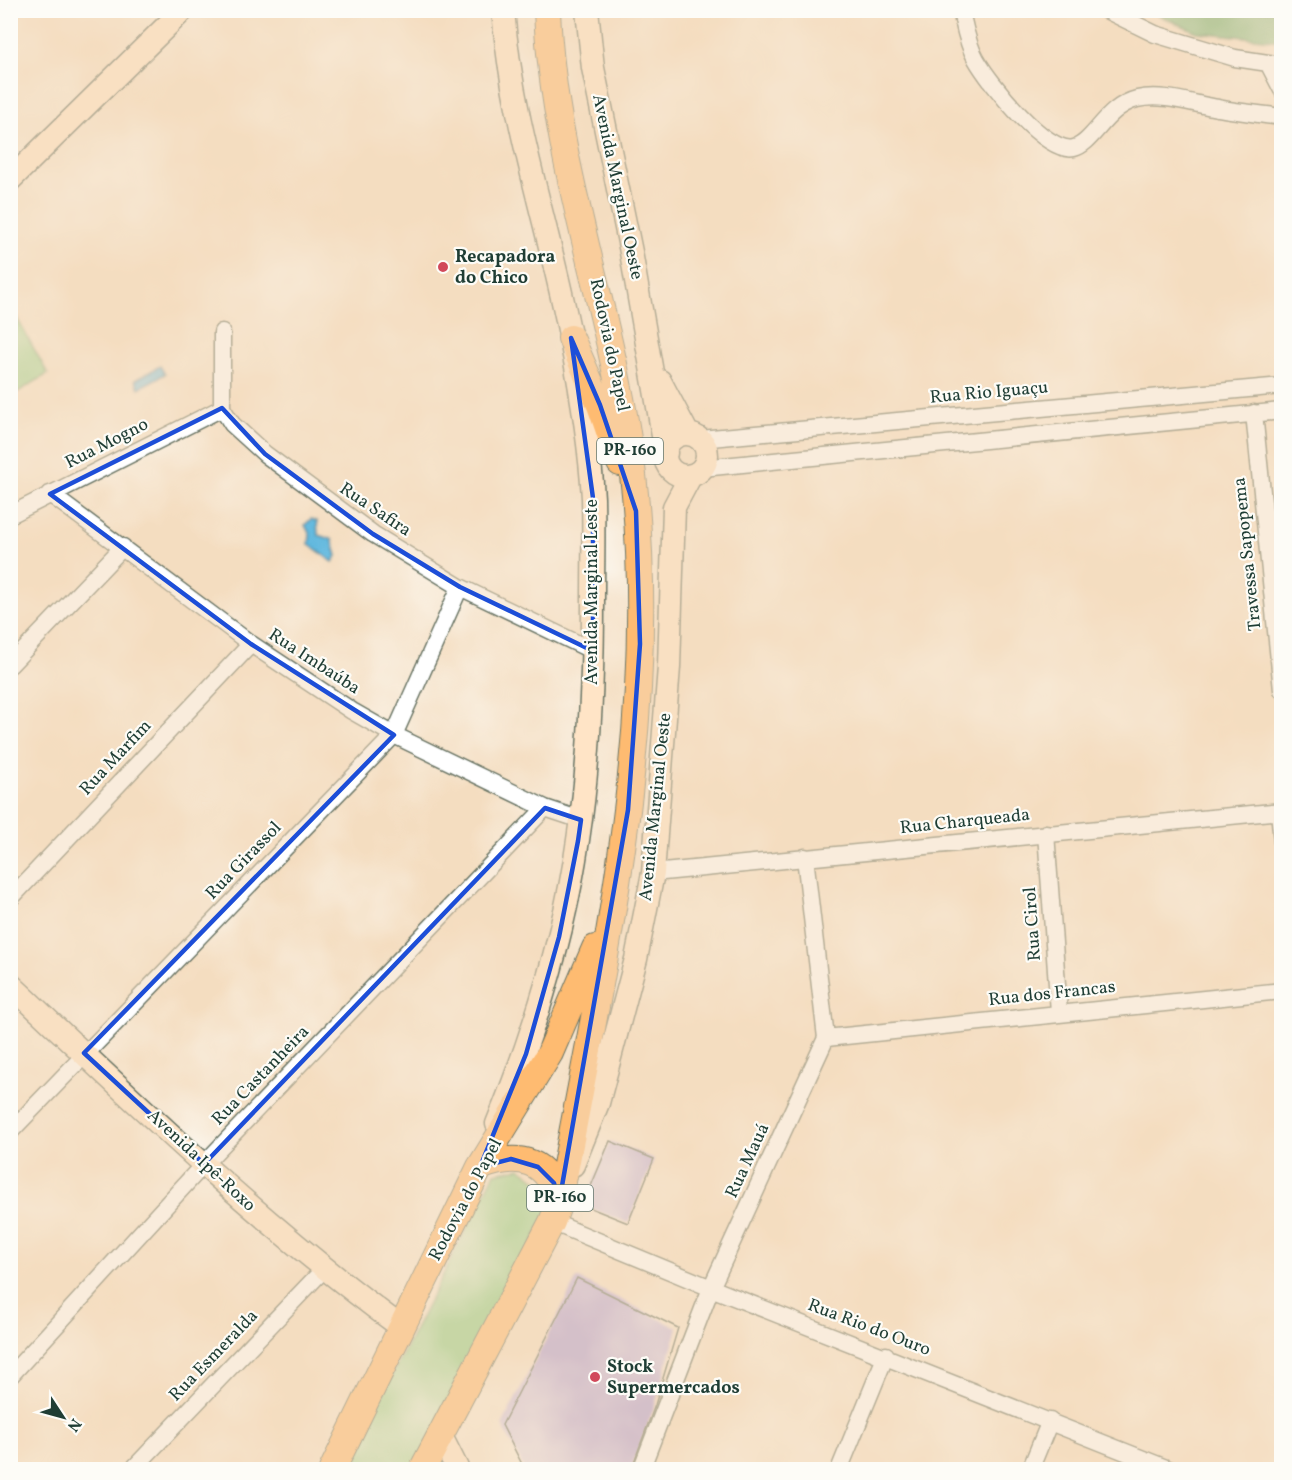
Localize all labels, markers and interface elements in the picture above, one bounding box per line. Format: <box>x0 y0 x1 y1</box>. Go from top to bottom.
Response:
street label: Avenida Marginal Oeste <box>585 92 649 282</box>
place label: Recapadora do Chico <box>455 245 556 291</box>
marker: Recapadora do Chico <box>436 260 450 274</box>
street label: Rodovia do Papel <box>583 276 635 414</box>
street label: Rua Rio Iguaçu <box>929 375 1049 411</box>
street label: Rua Mogno <box>61 412 153 476</box>
road number: PR-160 <box>597 438 663 464</box>
street label: Travessa Sapopema <box>1228 476 1268 632</box>
street label: Rua Safira <box>334 477 416 543</box>
street label: Avenida Marginal Leste <box>580 499 605 685</box>
street label: Rua Imbaúba <box>263 623 365 701</box>
street label: Avenida Marginal Oeste <box>634 712 678 902</box>
street label: Rua Marfim <box>74 715 158 801</box>
street label: Rua Charqueada <box>899 803 1031 841</box>
street label: Rua Girassol <box>200 816 288 906</box>
street label: Rua Cirol <box>1018 886 1048 962</box>
street label: Rua dos Francas <box>987 975 1117 1013</box>
street label: Rua Castanheira <box>207 1020 315 1132</box>
street label: Avenida Ipê-Roxo <box>141 1104 261 1218</box>
street label: Rua Mauá <box>720 1119 776 1202</box>
street label: Rodovia do Papel <box>423 1134 509 1266</box>
road number: PR-160 <box>527 1185 593 1211</box>
street label: Rua Rio do Ouro <box>804 1293 934 1363</box>
street label: Rua Esmeralda <box>164 1304 264 1407</box>
place label: Stock Supermercados <box>607 1355 740 1401</box>
marker: Stock Supermercados <box>588 1370 602 1384</box>
north arrow <box>33 1387 93 1447</box>
text: N <box>61 1413 86 1436</box>

